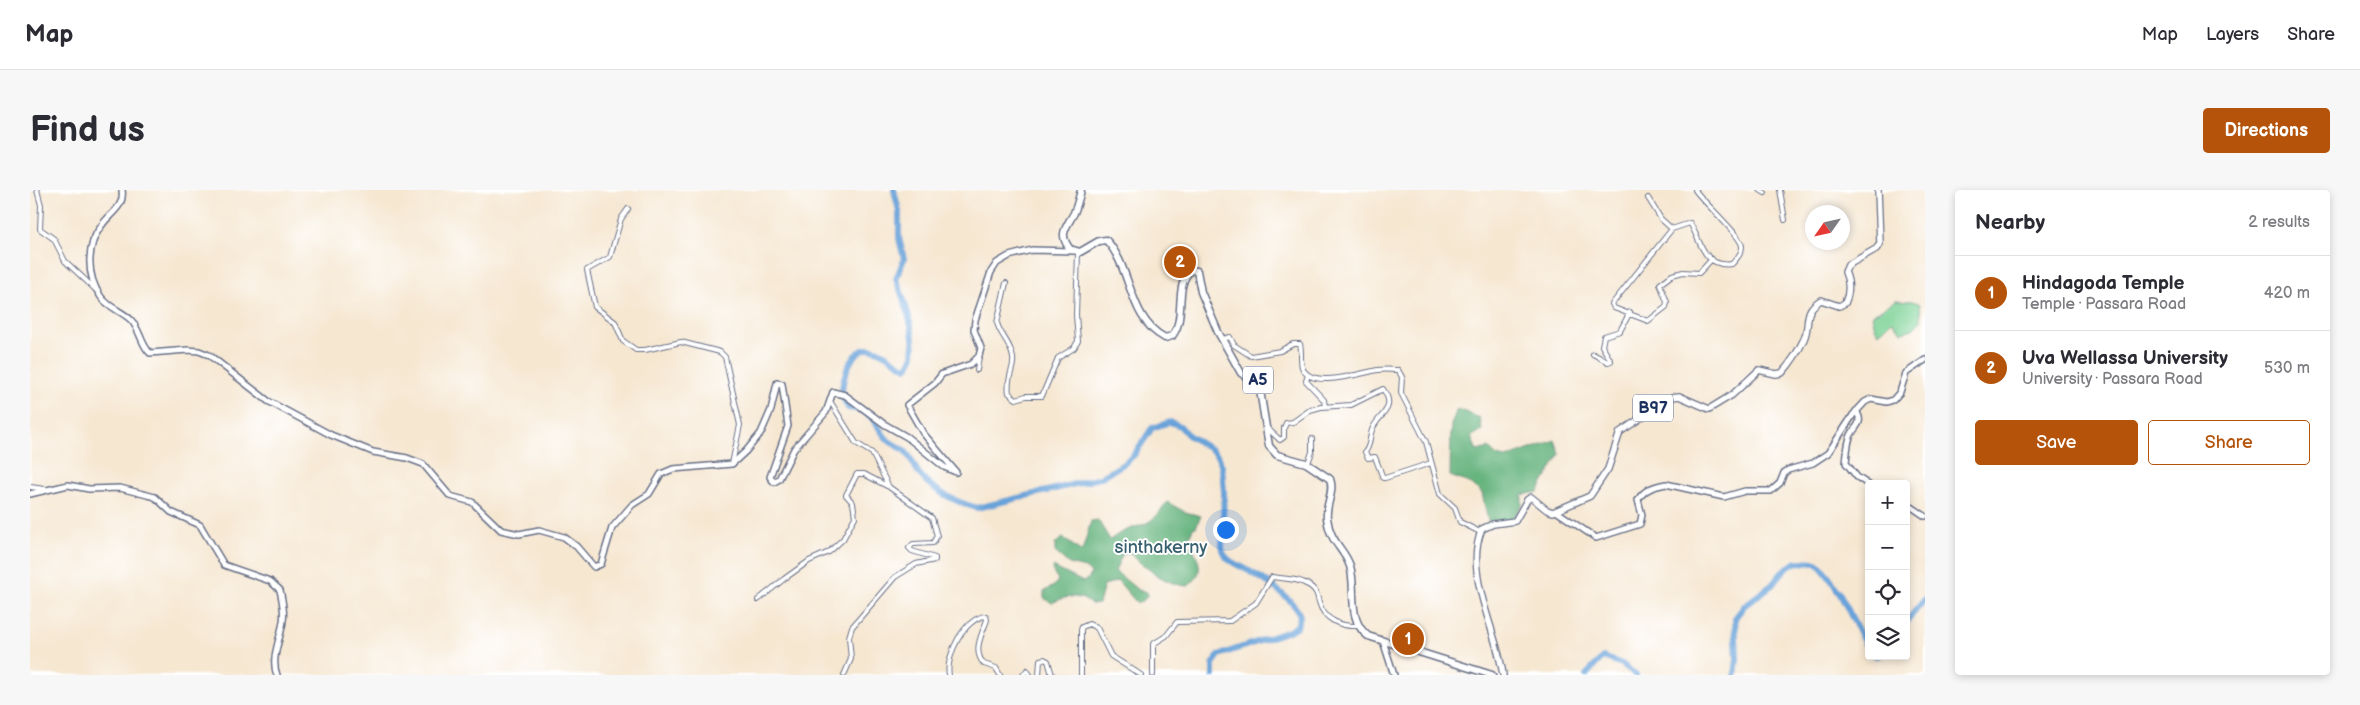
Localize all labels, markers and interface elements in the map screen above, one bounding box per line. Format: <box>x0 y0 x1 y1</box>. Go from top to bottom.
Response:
text: Map <box>25 20 73 49</box>
text: Map <box>2142 24 2178 45</box>
text: Layers <box>2206 24 2259 45</box>
text: Share <box>2287 24 2335 45</box>
button: Directions <box>2203 108 2330 153</box>
text: Find us <box>30 109 145 152</box>
north arrow <box>1805 205 1850 250</box>
text: Nearby <box>1975 210 2045 235</box>
text: 2 results <box>2248 213 2310 232</box>
pin: 2 <box>1164 243 1196 281</box>
text: Hindagoda Temple <box>2022 272 2185 295</box>
text: 1 <box>1988 284 1994 303</box>
text: 420 m <box>2264 284 2310 303</box>
text: Temple · Passara Road <box>2022 295 2186 314</box>
text: Uva Wellassa University <box>2022 347 2228 370</box>
text: 2 <box>1986 359 1996 378</box>
text: 530 m <box>2264 359 2310 378</box>
road number: A5 <box>1243 366 1273 394</box>
text: University · Passara Road <box>2022 370 2203 389</box>
road number: B97 <box>1633 394 1673 422</box>
button: Save <box>1975 420 2138 465</box>
button: Share <box>2148 420 2310 465</box>
map controls <box>1865 480 1910 660</box>
button: + <box>1865 480 1910 525</box>
your location <box>1213 517 1239 543</box>
button: − <box>1865 525 1910 570</box>
park label: sinthakerny <box>1115 537 1208 558</box>
button: locate <box>1865 570 1910 615</box>
button: layers <box>1865 615 1910 660</box>
pin: 1 <box>1392 620 1424 658</box>

